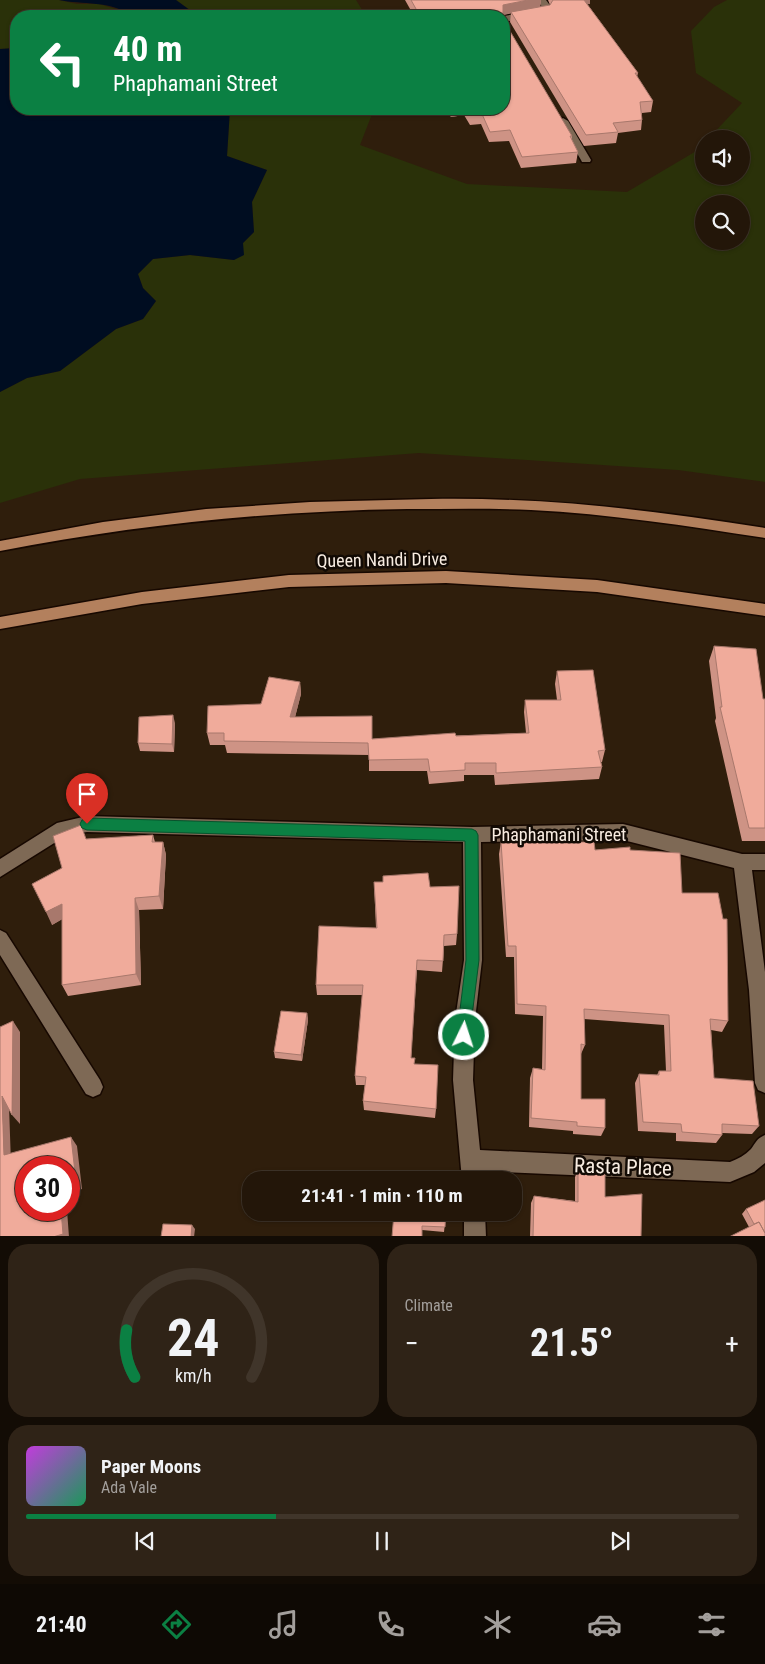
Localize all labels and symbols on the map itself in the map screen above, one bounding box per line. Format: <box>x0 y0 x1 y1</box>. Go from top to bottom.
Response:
street label: Queen Nandi Drive <box>316 548 448 571</box>
pin <box>66 773 108 824</box>
street label: Phaphamani Street <box>492 824 626 845</box>
position arrow <box>437 1008 489 1060</box>
street label: Rasta Place <box>574 1153 673 1181</box>
speed limit sign: 30 <box>15 1156 80 1221</box>

